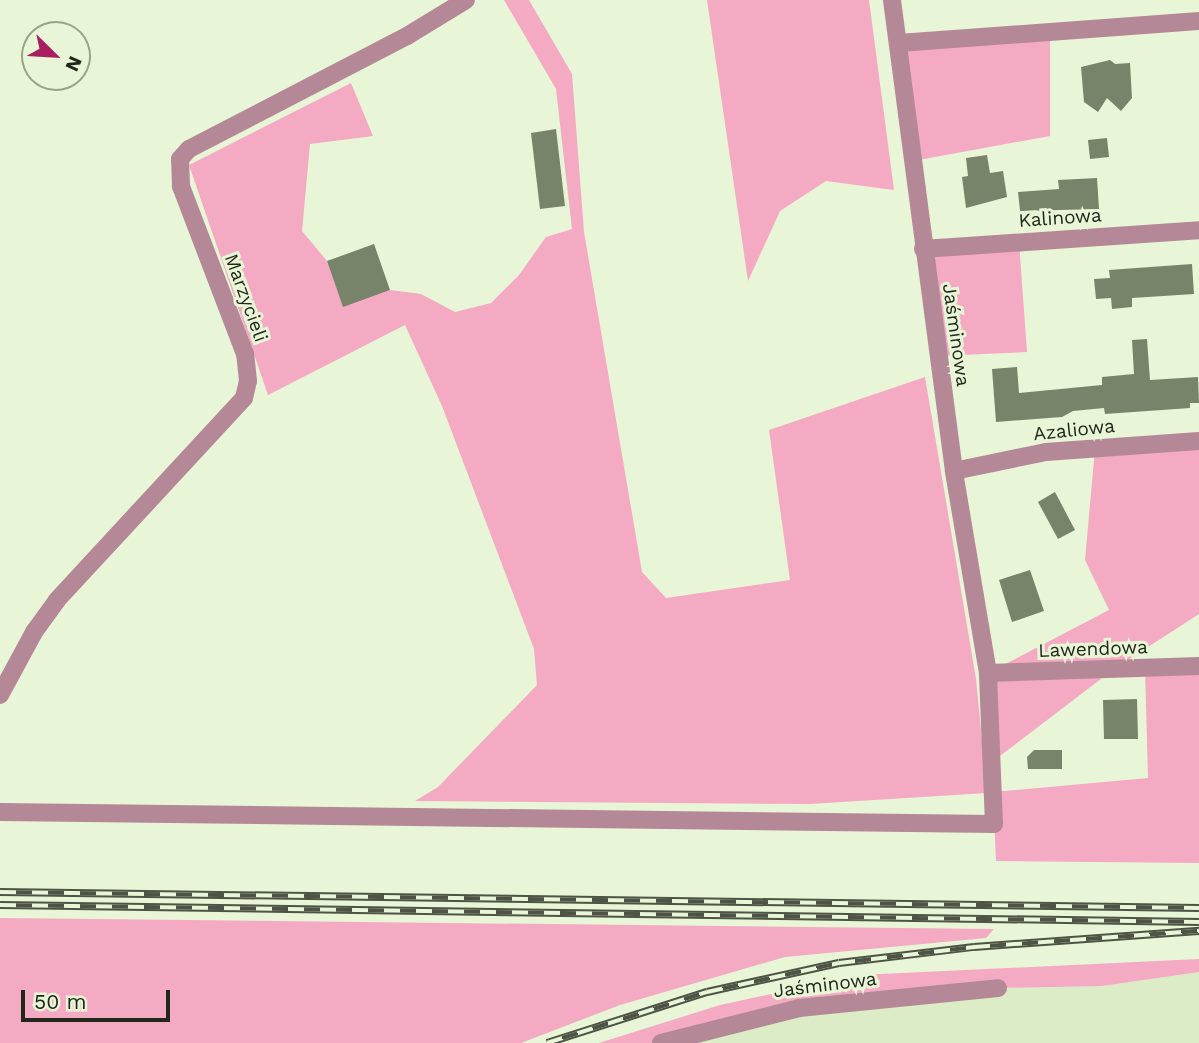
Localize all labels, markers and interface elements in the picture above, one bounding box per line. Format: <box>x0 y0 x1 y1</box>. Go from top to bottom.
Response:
north arrow <box>21 21 91 91</box>
text: N <box>60 53 87 75</box>
street label: Kalinowa <box>1018 204 1102 232</box>
street label: Marzycieli <box>220 251 272 345</box>
street label: Jaśminowa <box>937 282 975 388</box>
street label: Azaliowa <box>1032 414 1116 446</box>
street label: Lawendowa <box>1038 636 1148 662</box>
street label: Jaśminowa <box>772 967 878 1003</box>
scale bar <box>24 976 173 1020</box>
text: 50 m <box>34 989 86 1014</box>

